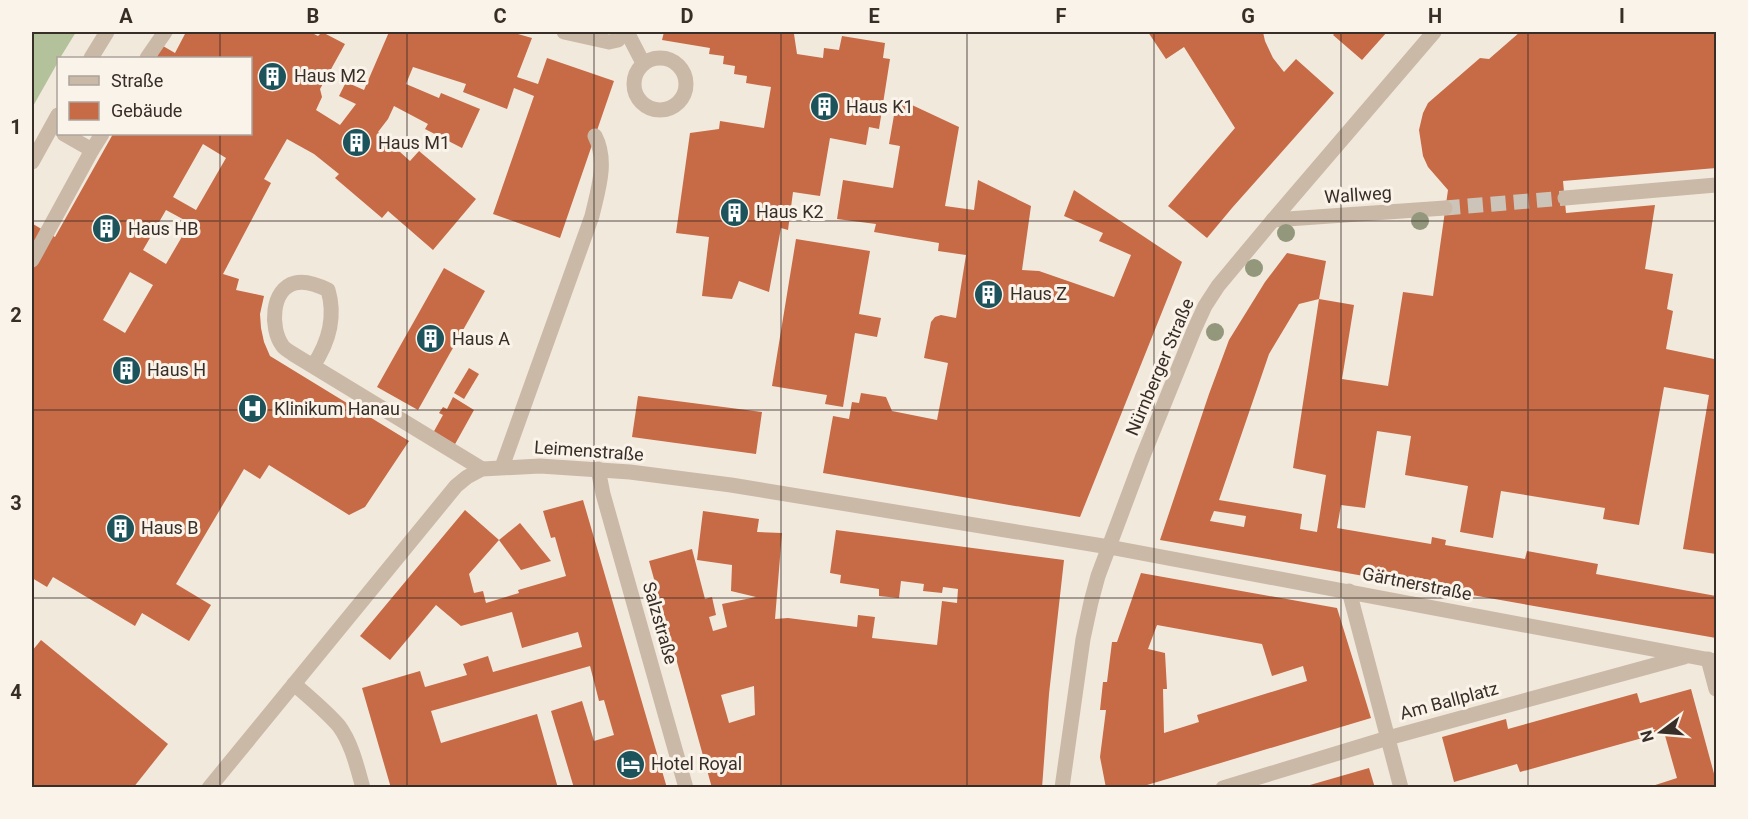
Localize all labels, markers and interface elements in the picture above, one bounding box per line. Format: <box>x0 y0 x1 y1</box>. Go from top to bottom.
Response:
text: A <box>119 4 133 28</box>
text: B <box>307 4 319 28</box>
text: C <box>493 4 507 28</box>
text: D <box>681 4 694 28</box>
text: E <box>868 4 880 28</box>
text: F <box>1056 4 1067 28</box>
text: G <box>1241 4 1255 28</box>
text: H <box>1428 4 1442 28</box>
text: I <box>1619 4 1625 28</box>
legend <box>57 57 252 135</box>
building icon: Haus M2 <box>257 60 289 92</box>
place label: Haus M2 <box>294 65 366 86</box>
text: Straße <box>111 70 163 91</box>
building icon: Haus K1 <box>809 91 841 123</box>
place label: Haus K1 <box>846 96 914 117</box>
text: Gebäude <box>111 100 182 121</box>
text: 1 <box>10 115 22 139</box>
building icon: Haus M1 <box>341 127 373 159</box>
place label: Haus M1 <box>378 132 450 153</box>
street label: Wallweg <box>1324 182 1392 207</box>
building icon: Haus K2 <box>719 196 751 228</box>
place label: Haus K2 <box>756 201 824 222</box>
building icon: Haus HB <box>91 213 123 245</box>
place label: Haus HB <box>128 218 198 239</box>
building icon: Haus Z <box>973 278 1005 310</box>
place label: Haus Z <box>1010 283 1067 304</box>
street label: Nürnberger Straße <box>1121 295 1198 439</box>
text: 2 <box>10 303 22 327</box>
building icon: Haus A <box>415 323 447 355</box>
place label: Haus A <box>452 328 510 349</box>
building icon: Haus H <box>110 354 142 386</box>
place label: Haus H <box>147 359 206 380</box>
hospital icon: Klinikum Hanau <box>237 393 269 425</box>
place label: Klinikum Hanau <box>274 398 400 419</box>
street label: Leimenstraße <box>534 436 645 465</box>
text: 3 <box>10 491 22 515</box>
building icon: Haus B <box>104 512 136 544</box>
place label: Haus B <box>141 517 199 538</box>
street label: Gärtnerstraße <box>1361 563 1474 604</box>
street label: Salzstraße <box>639 579 682 666</box>
street label: Am Ballplatz <box>1397 677 1500 724</box>
text: 4 <box>10 680 22 704</box>
north arrow <box>1631 702 1691 762</box>
text: N <box>1636 728 1658 744</box>
hotel icon: Hotel Royal <box>614 748 646 780</box>
place label: Hotel Royal <box>651 753 742 774</box>

